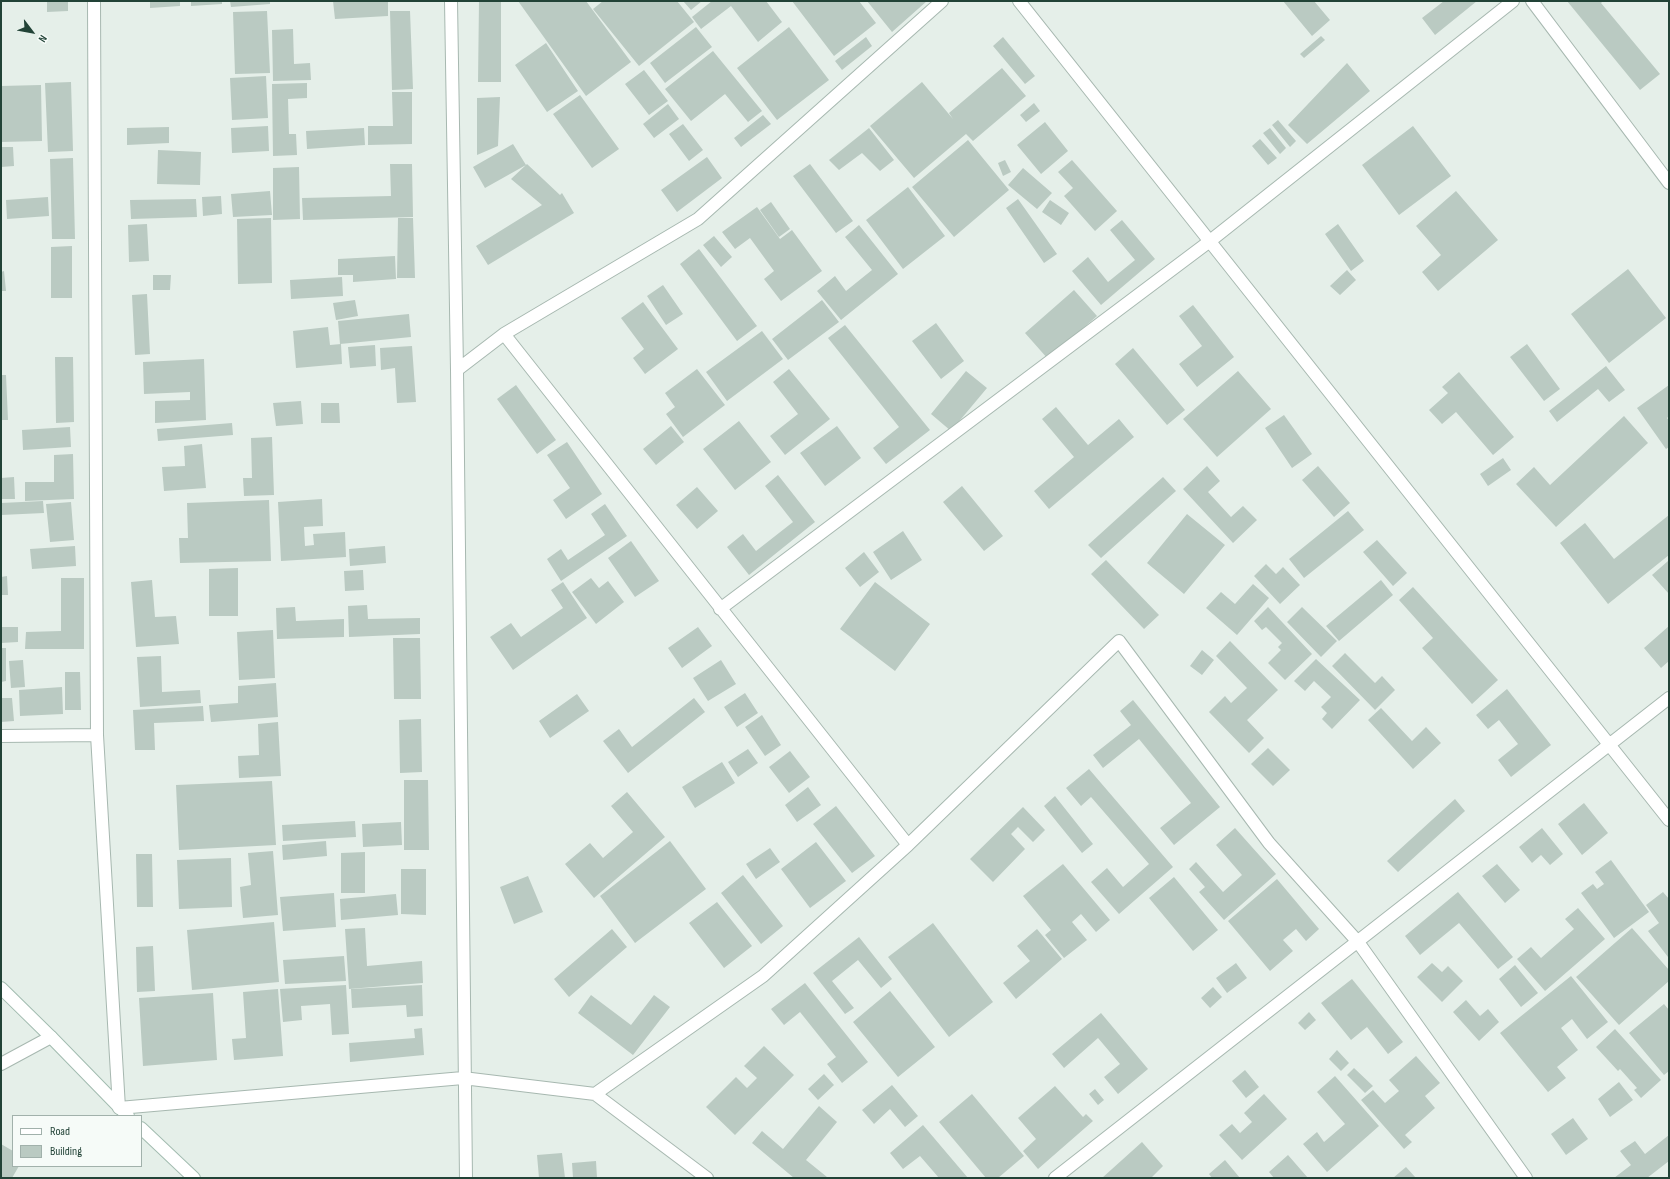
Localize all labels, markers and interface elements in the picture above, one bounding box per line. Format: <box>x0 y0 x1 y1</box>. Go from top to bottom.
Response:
north arrow <box>12 12 52 52</box>
text: N <box>36 33 50 45</box>
legend <box>12 1115 142 1167</box>
text: Road <box>50 1124 70 1139</box>
text: Building <box>50 1144 82 1159</box>

